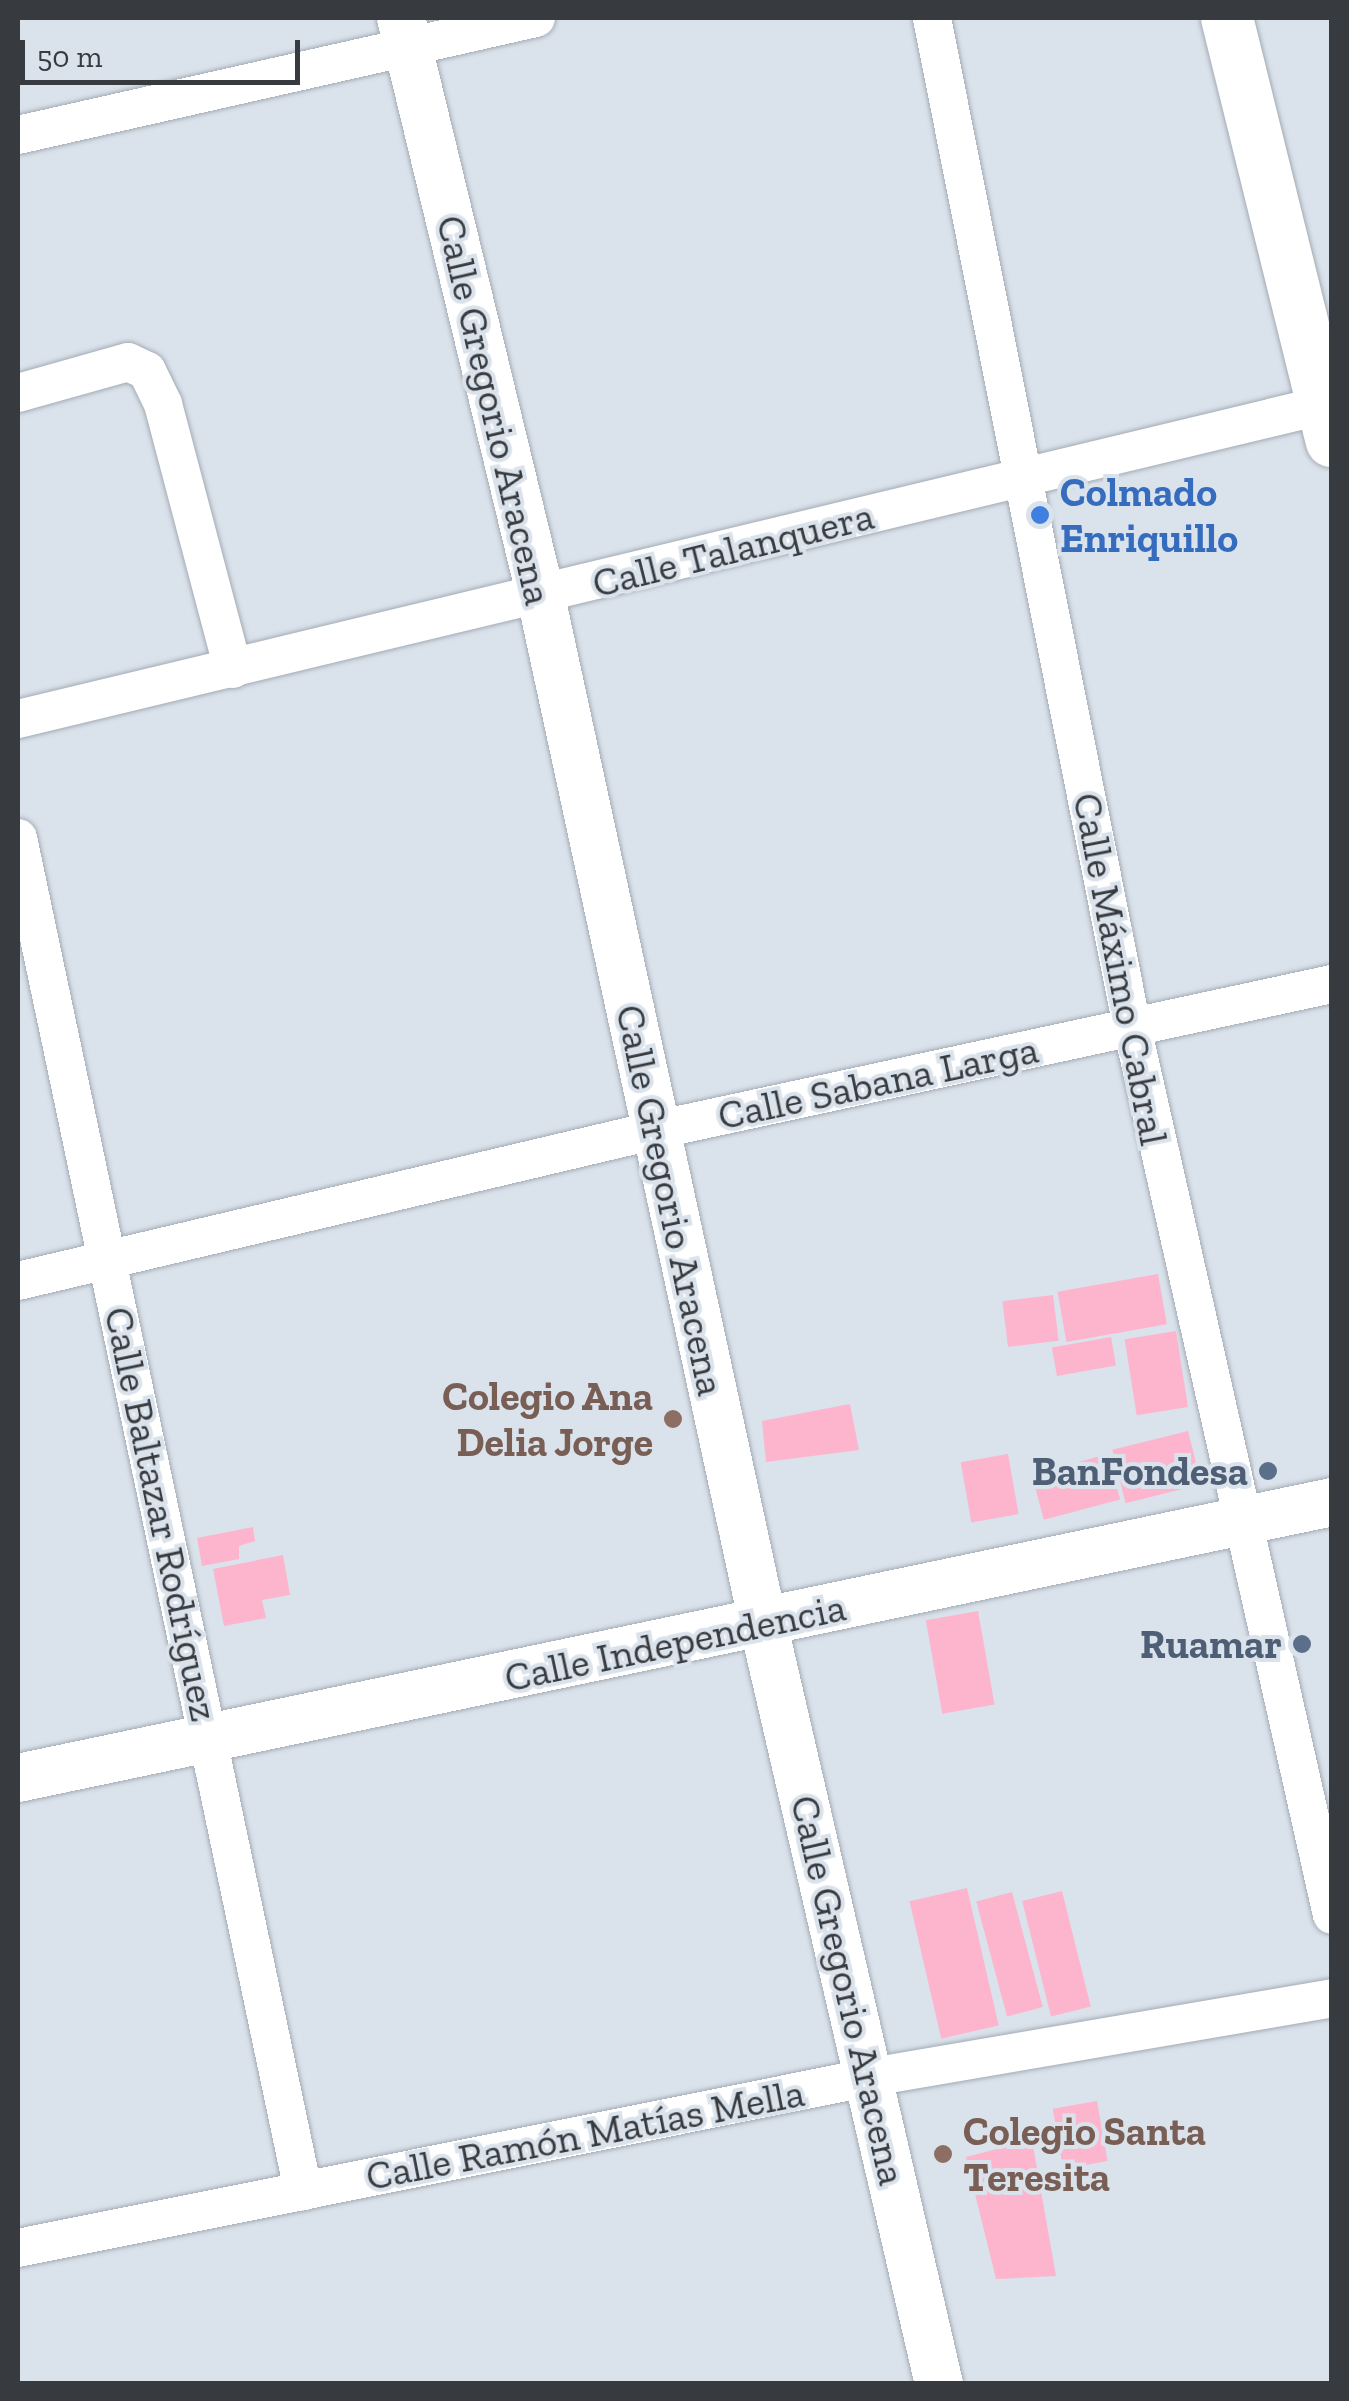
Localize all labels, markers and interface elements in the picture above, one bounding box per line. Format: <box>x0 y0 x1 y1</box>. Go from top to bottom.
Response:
scale bar <box>25 20 305 82</box>
text: 50 m <box>37 39 102 75</box>
street label: Calle Gregorio Aracena <box>427 210 563 610</box>
place label: Colmado Enriquillo <box>1060 468 1238 562</box>
street label: Calle Talanquera <box>587 491 879 607</box>
marker: Colmado Enriquillo <box>1029 504 1051 526</box>
street label: Calle Máximo Cabral <box>1063 789 1179 1149</box>
street label: Calle Gregorio Aracena <box>606 1000 736 1400</box>
street label: Calle Sabana Larga <box>714 1025 1042 1139</box>
street label: Calle Baltazar Rodríguez <box>95 1302 229 1726</box>
place label: Colegio Ana Delia Jorge <box>441 1372 653 1466</box>
marker: Colegio Ana Delia Jorge <box>662 1408 684 1430</box>
place label: BanFondesa <box>1032 1447 1248 1495</box>
marker: BanFondesa <box>1257 1460 1279 1482</box>
street label: Calle Independencia <box>500 1582 850 1702</box>
place label: Ruamar <box>1140 1620 1282 1668</box>
marker: Ruamar <box>1291 1633 1313 1655</box>
street label: Calle Gregorio Aracena <box>781 1790 917 2190</box>
street label: Calle Ramón Matías Mella <box>362 2068 808 2200</box>
place label: Colegio Santa Teresita <box>963 2107 1206 2201</box>
marker: Colegio Santa Teresita <box>932 2143 954 2165</box>

